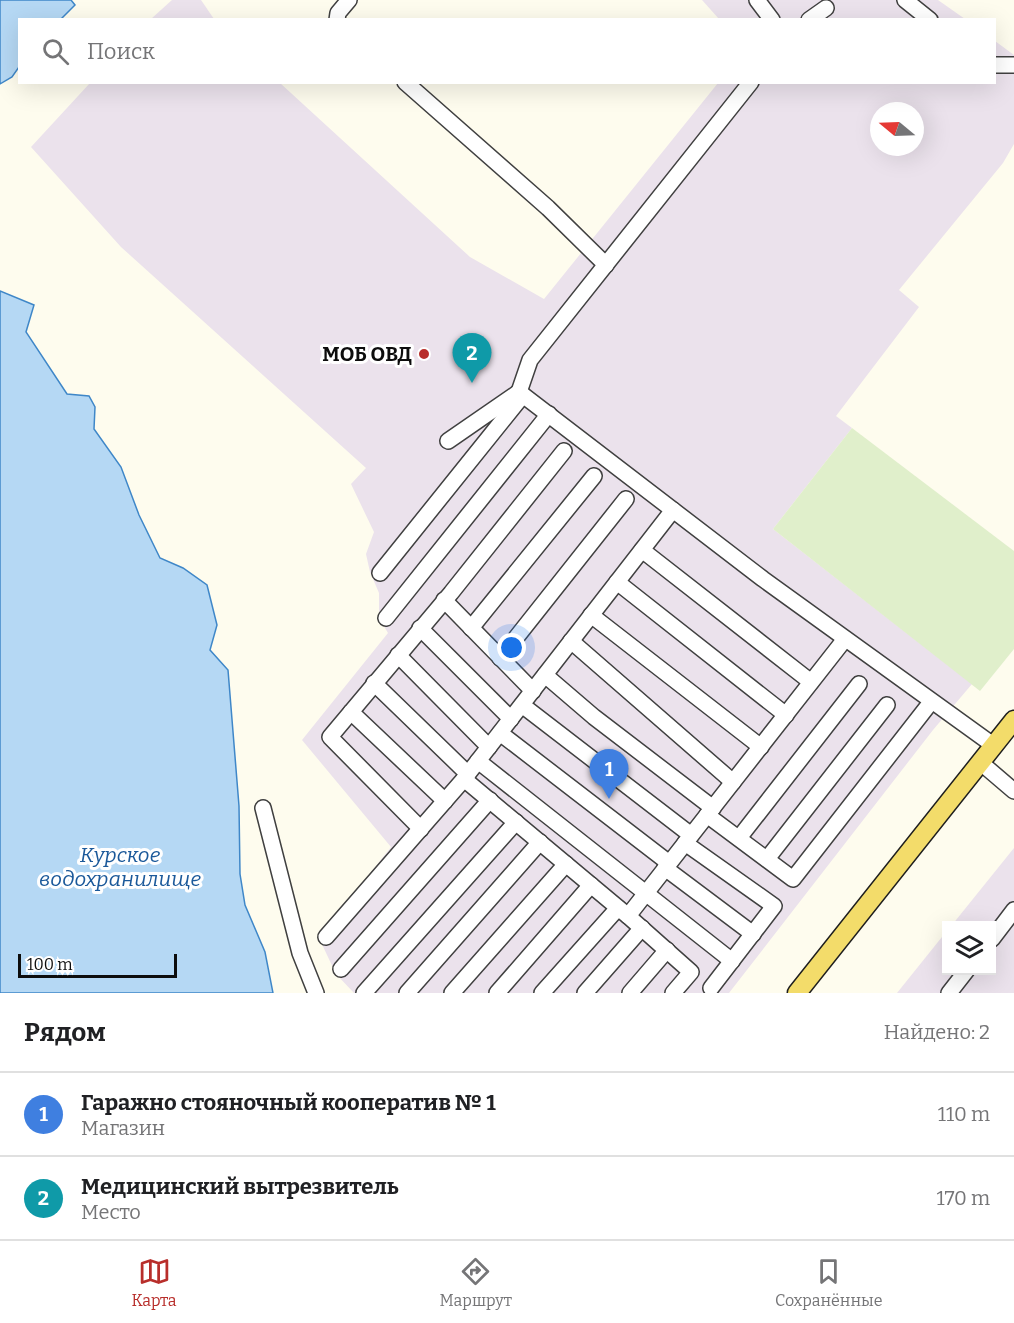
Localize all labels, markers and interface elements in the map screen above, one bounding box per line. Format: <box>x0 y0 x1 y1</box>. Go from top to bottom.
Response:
search box <box>18 18 996 84</box>
icon: search <box>39 35 72 68</box>
text: Поиск <box>87 38 155 65</box>
north arrow <box>870 102 924 156</box>
pin: 2 <box>452 334 492 383</box>
place label: МОБ ОВД <box>322 342 412 366</box>
marker: МОБ ОВД <box>417 347 431 361</box>
your location <box>497 633 526 662</box>
pin: 1 <box>590 750 628 799</box>
water label: Курское водохранилище <box>39 842 202 892</box>
map controls <box>942 921 996 975</box>
button: layers <box>942 921 996 975</box>
scale bar <box>18 951 177 978</box>
text: 100 m <box>27 955 72 974</box>
text: Рядом <box>24 1017 106 1048</box>
text: Найдено: 2 <box>884 1020 990 1044</box>
text: Гаражно стояночный кооператив № 1 <box>81 1089 496 1116</box>
text: 1 <box>39 1102 48 1126</box>
text: 110 m <box>938 1102 990 1126</box>
text: Магазин <box>81 1116 165 1140</box>
text: Медицинский вытрезвитель <box>81 1173 399 1200</box>
text: 2 <box>38 1186 49 1210</box>
text: 170 m <box>937 1186 990 1210</box>
text: Место <box>81 1200 141 1224</box>
tab: Карта <box>131 1255 177 1310</box>
tab: Маршрут <box>440 1255 512 1310</box>
tab: Сохранённые <box>775 1255 883 1310</box>

